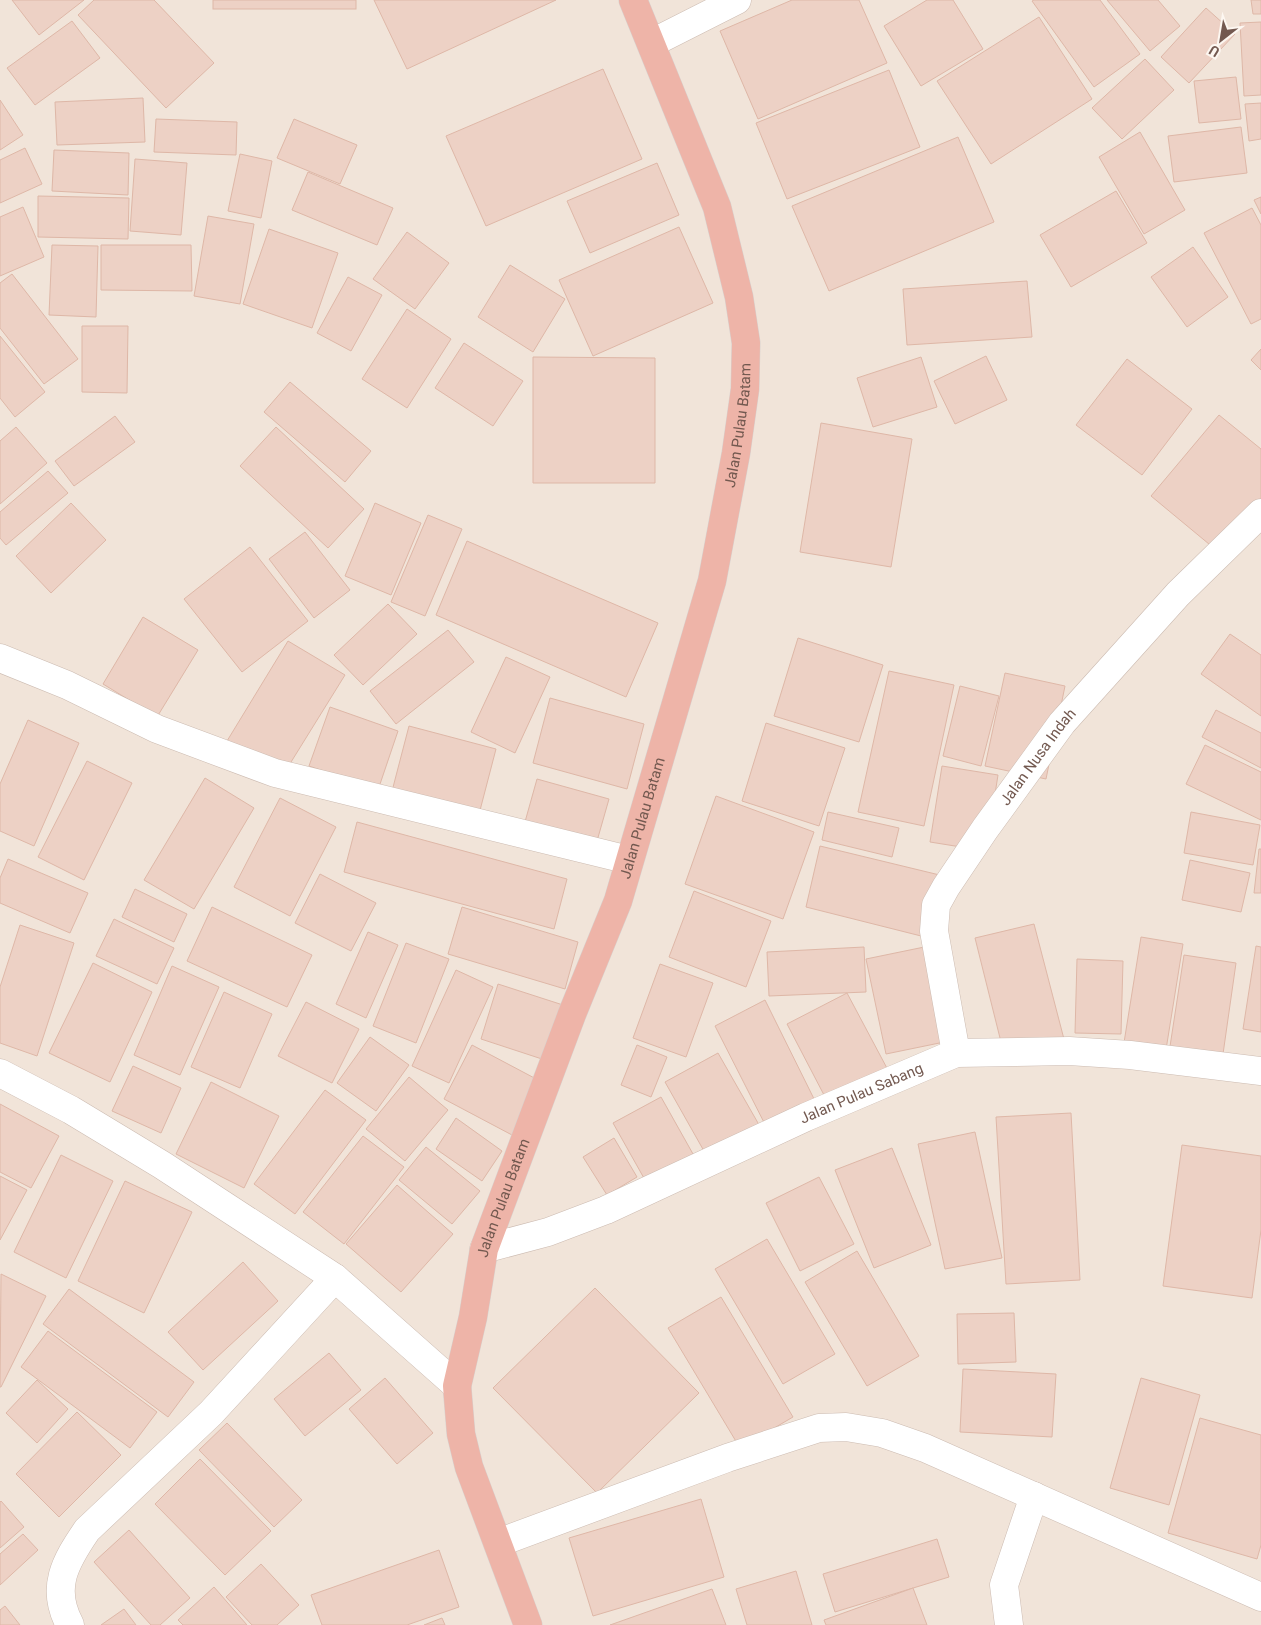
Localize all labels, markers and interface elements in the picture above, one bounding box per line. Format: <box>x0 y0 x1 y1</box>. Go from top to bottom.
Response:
north arrow <box>1196 15 1246 65</box>
text: U <box>1206 42 1222 60</box>
street label: Jalan Pulau Batam <box>721 363 755 489</box>
street label: Jalan Nusa Indah <box>996 705 1080 809</box>
street label: Jalan Pulau Batam <box>616 755 669 881</box>
street label: Jalan Pulau Sabang <box>797 1059 926 1128</box>
street label: Jalan Pulau Batam <box>474 1136 534 1259</box>

